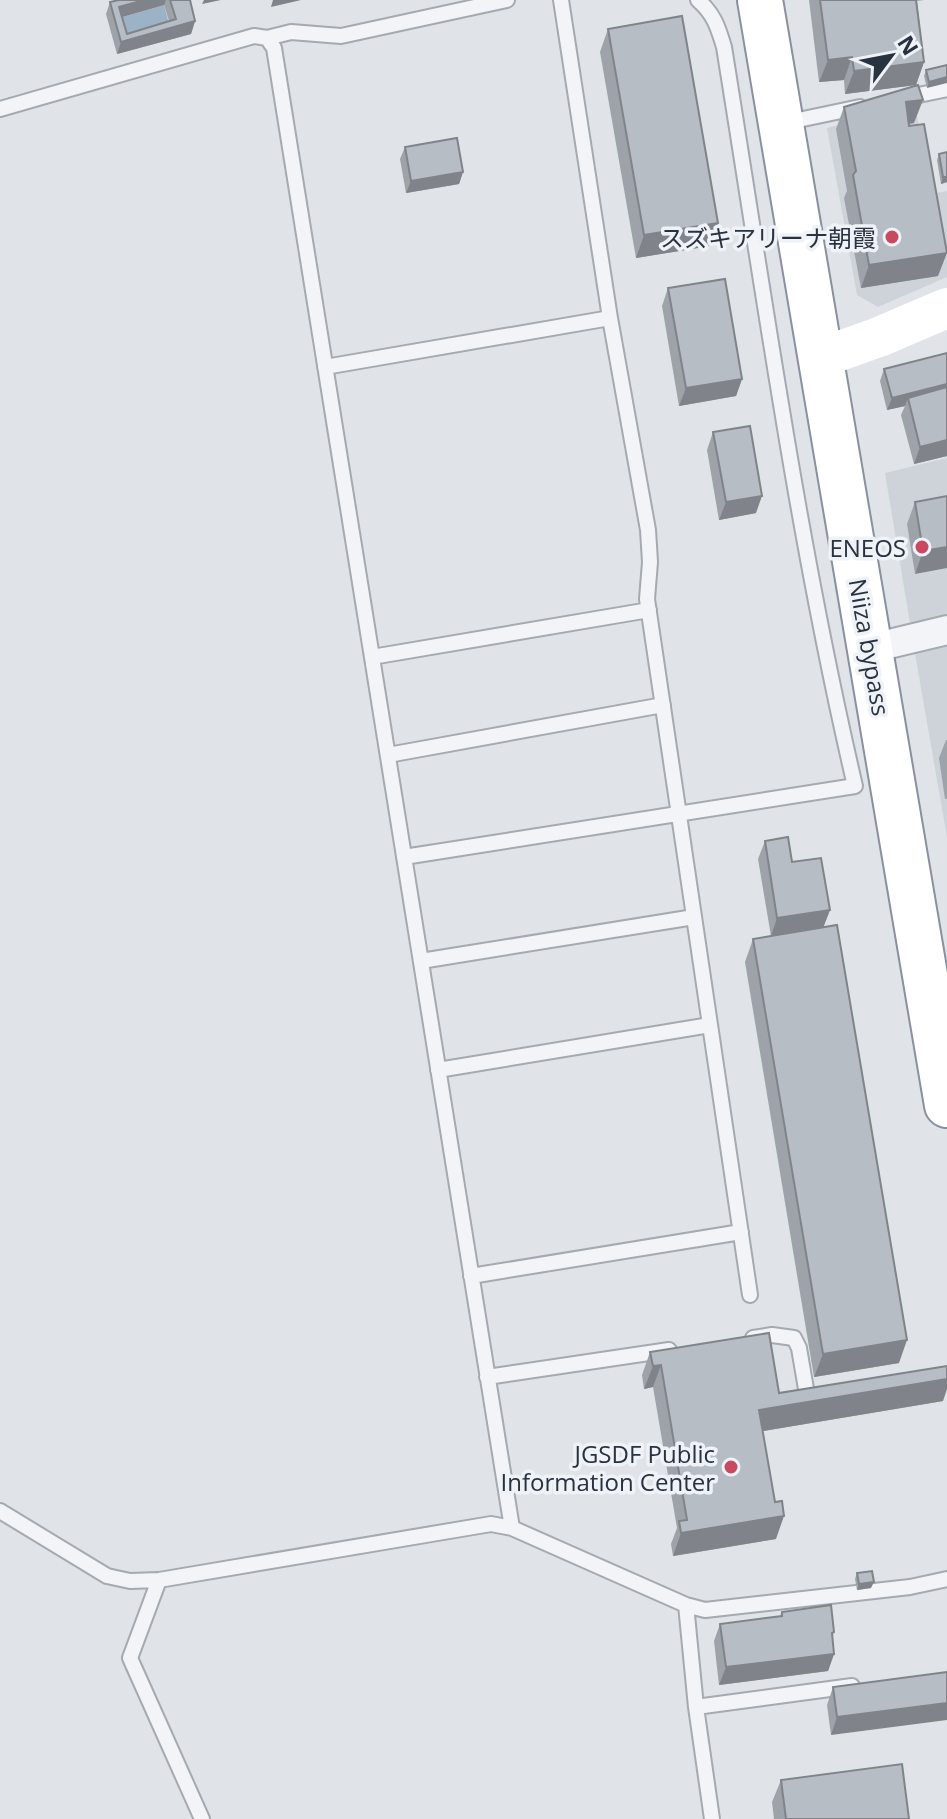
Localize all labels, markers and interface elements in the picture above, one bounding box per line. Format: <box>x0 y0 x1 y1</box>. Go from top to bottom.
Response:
north arrow <box>851 16 931 96</box>
text: N <box>891 29 926 60</box>
place label: スズキアリーナ朝霞 <box>660 221 876 254</box>
marker: スズキアリーナ朝霞 <box>883 228 901 246</box>
place label: ENEOS <box>829 531 906 564</box>
marker: ENEOS <box>913 538 931 556</box>
street label: Niiza bypass <box>842 576 898 718</box>
place label: JGSDF Public Information Center <box>501 1437 715 1498</box>
marker: JGSDF Public Information Center <box>722 1458 740 1476</box>

